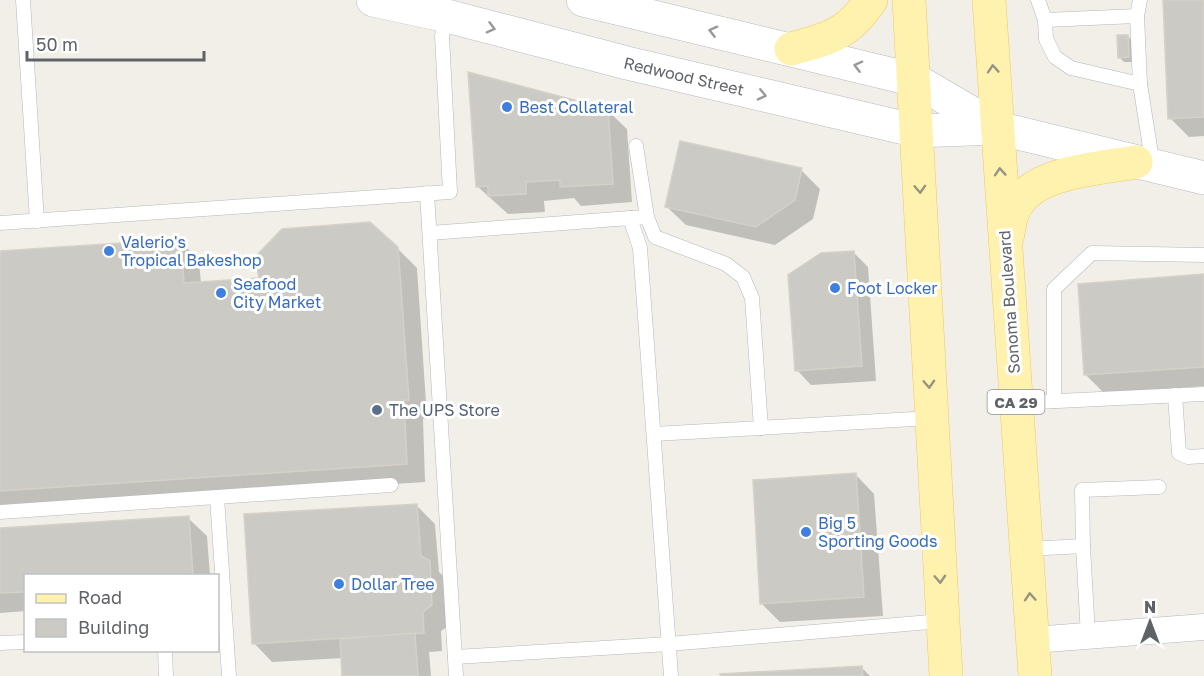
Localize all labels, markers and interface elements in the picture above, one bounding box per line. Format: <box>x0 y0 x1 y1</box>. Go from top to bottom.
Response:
one-way arrow <box>486 20 496 33</box>
scale bar <box>27 24 204 62</box>
one-way arrow <box>709 26 719 39</box>
text: 50 m <box>36 33 78 55</box>
street label: Redwood Street <box>622 52 746 100</box>
one-way arrow <box>853 60 863 73</box>
one-way arrow <box>987 65 1000 74</box>
one-way arrow <box>757 87 767 100</box>
place label: Best Collateral <box>519 97 633 117</box>
marker: Best Collateral <box>500 100 514 114</box>
one-way arrow <box>994 167 1007 176</box>
one-way arrow <box>913 185 926 194</box>
street label: Sonoma Boulevard <box>994 230 1024 374</box>
place label: Valerio's Tropical Bakeshop <box>121 232 262 270</box>
marker: Valerio's Tropical Bakeshop <box>102 244 116 258</box>
place label: Seafood City Market <box>233 274 321 312</box>
place label: Foot Locker <box>847 278 937 298</box>
marker: Foot Locker <box>828 281 842 295</box>
marker: Seafood City Market <box>214 286 228 300</box>
one-way arrow <box>923 380 936 389</box>
road number: CA 29 <box>988 390 1044 414</box>
place label: The UPS Store <box>389 400 500 420</box>
marker: The UPS Store <box>370 403 384 417</box>
place label: Big 5 Sporting Goods <box>818 513 937 551</box>
marker: Big 5 Sporting Goods <box>799 525 813 539</box>
legend <box>24 574 219 652</box>
place label: Dollar Tree <box>351 574 434 594</box>
one-way arrow <box>933 574 946 583</box>
marker: Dollar Tree <box>332 577 346 591</box>
text: Road <box>78 586 122 608</box>
one-way arrow <box>1024 592 1037 601</box>
north arrow <box>1120 592 1180 652</box>
text: N <box>1144 597 1156 617</box>
text: Building <box>78 616 149 638</box>

